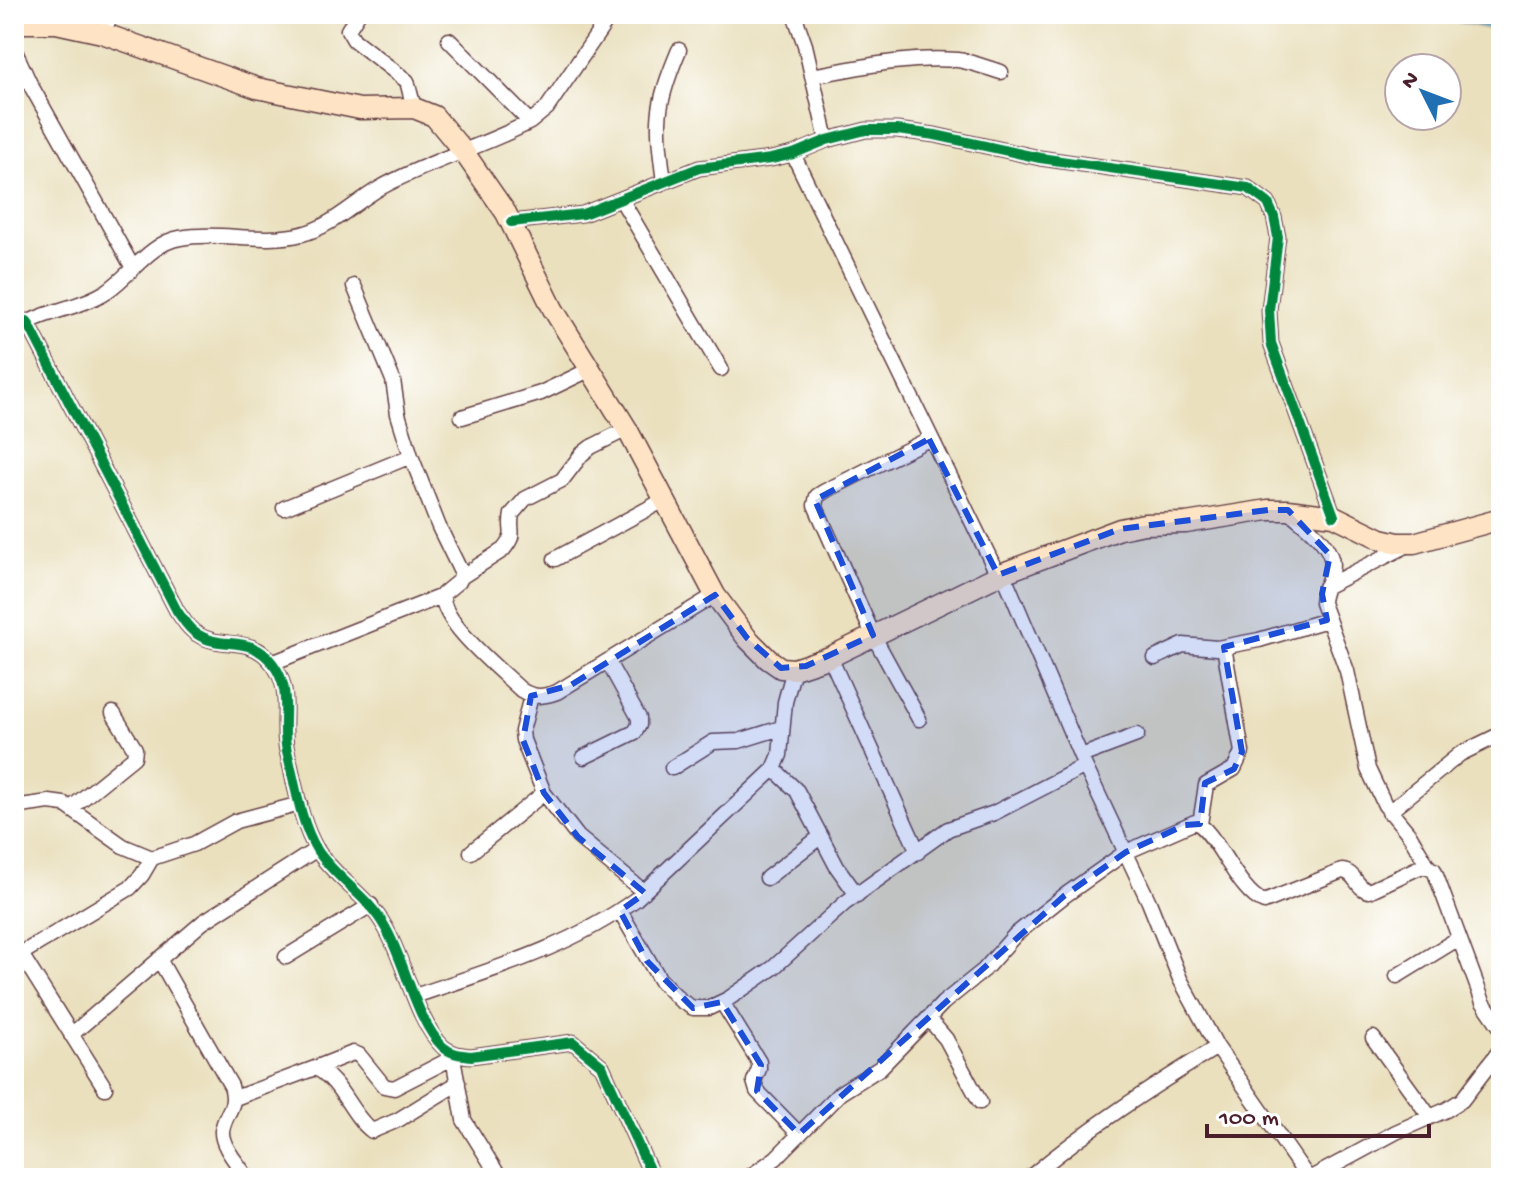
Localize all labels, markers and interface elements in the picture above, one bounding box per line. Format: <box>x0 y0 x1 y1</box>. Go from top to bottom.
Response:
north arrow <box>1383 52 1463 132</box>
text: N <box>1397 67 1426 95</box>
scale bar <box>1207 1088 1429 1138</box>
text: 100 m <box>1218 1105 1279 1134</box>

